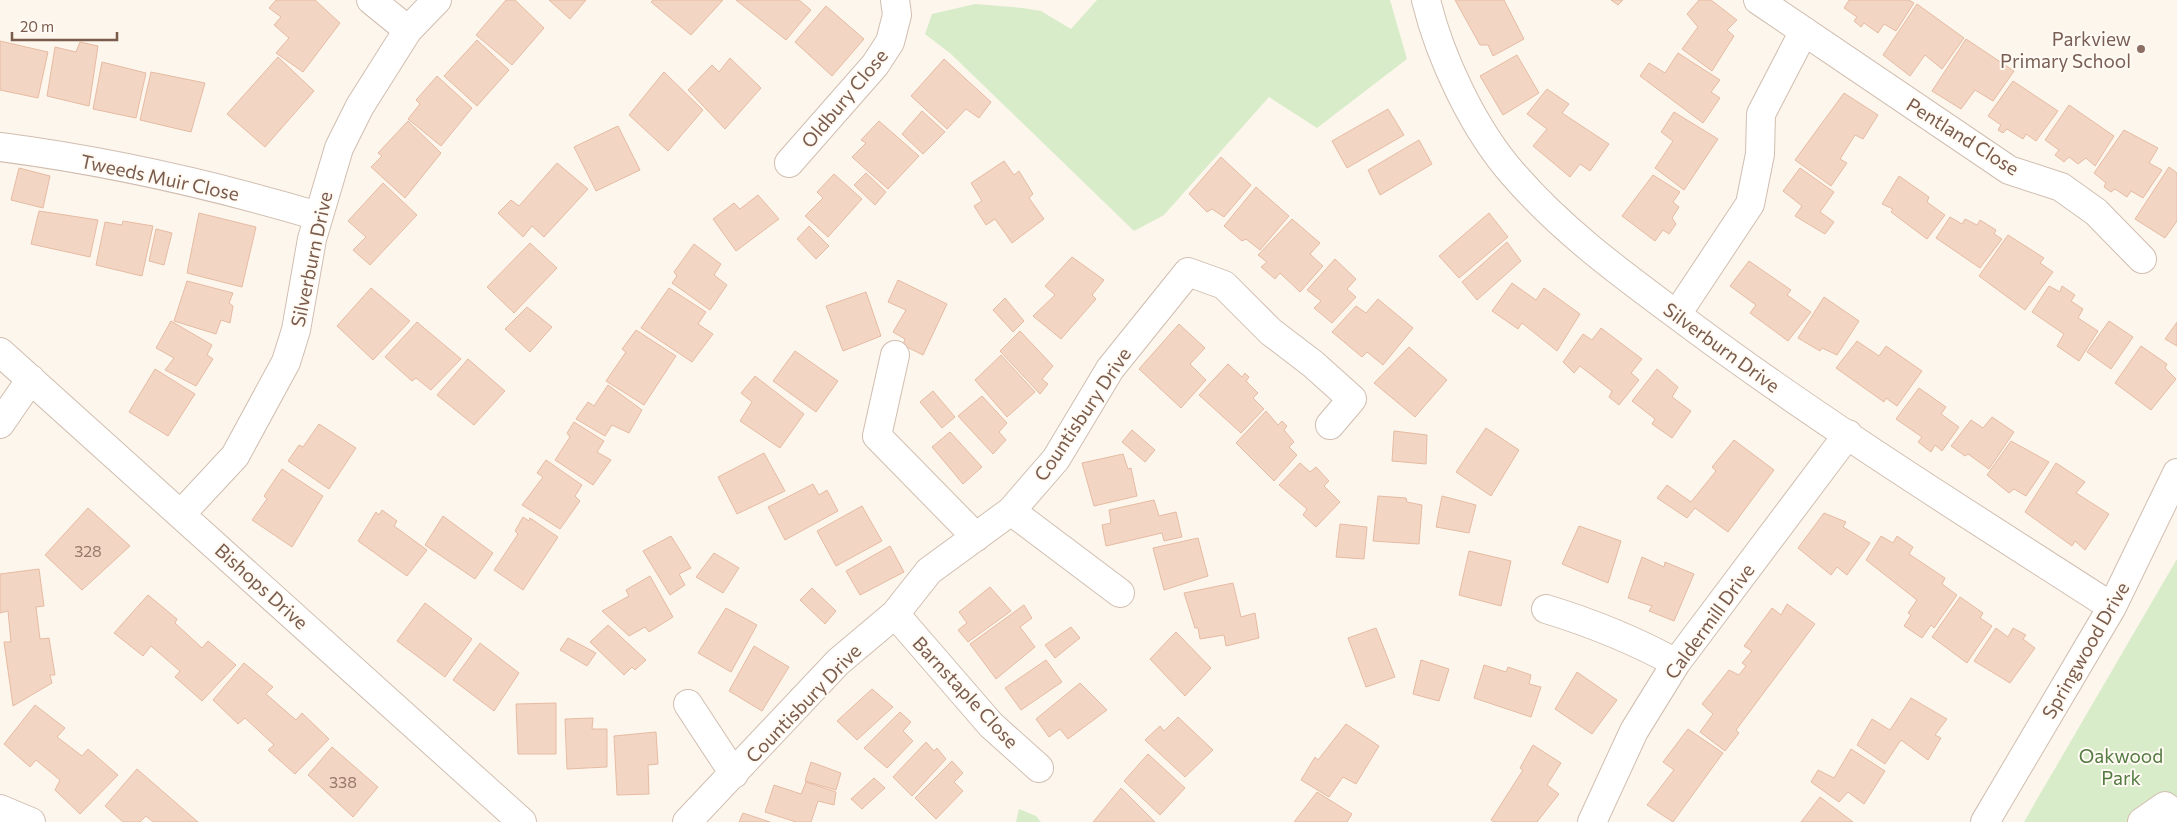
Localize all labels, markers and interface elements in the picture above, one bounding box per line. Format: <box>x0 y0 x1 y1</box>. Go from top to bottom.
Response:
scale bar <box>12 10 118 42</box>
text: 20 m <box>20 17 54 35</box>
place label: Parkview Primary School <box>2000 27 2131 72</box>
marker: Parkview Primary School <box>2135 43 2147 55</box>
street label: Oldbury Close <box>796 44 892 152</box>
street label: Pentland Close <box>1903 92 2023 180</box>
street label: Tweeds Muir Close <box>79 149 241 205</box>
street label: Silverburn Drive <box>285 189 337 329</box>
street label: Silverburn Drive <box>1660 297 1784 397</box>
street label: Countisbury Drive <box>1029 343 1135 485</box>
street label: Bishops Drive <box>211 538 313 634</box>
house number: 328 <box>74 541 102 560</box>
street label: Caldermill Drive <box>1659 559 1759 683</box>
street label: Springwood Drive <box>2037 578 2133 722</box>
street label: Barnstaple Close <box>908 631 1024 753</box>
street label: Countisbury Drive <box>741 639 865 767</box>
park label: Oakwood Park <box>2079 744 2163 789</box>
house number: 338 <box>329 772 357 791</box>

